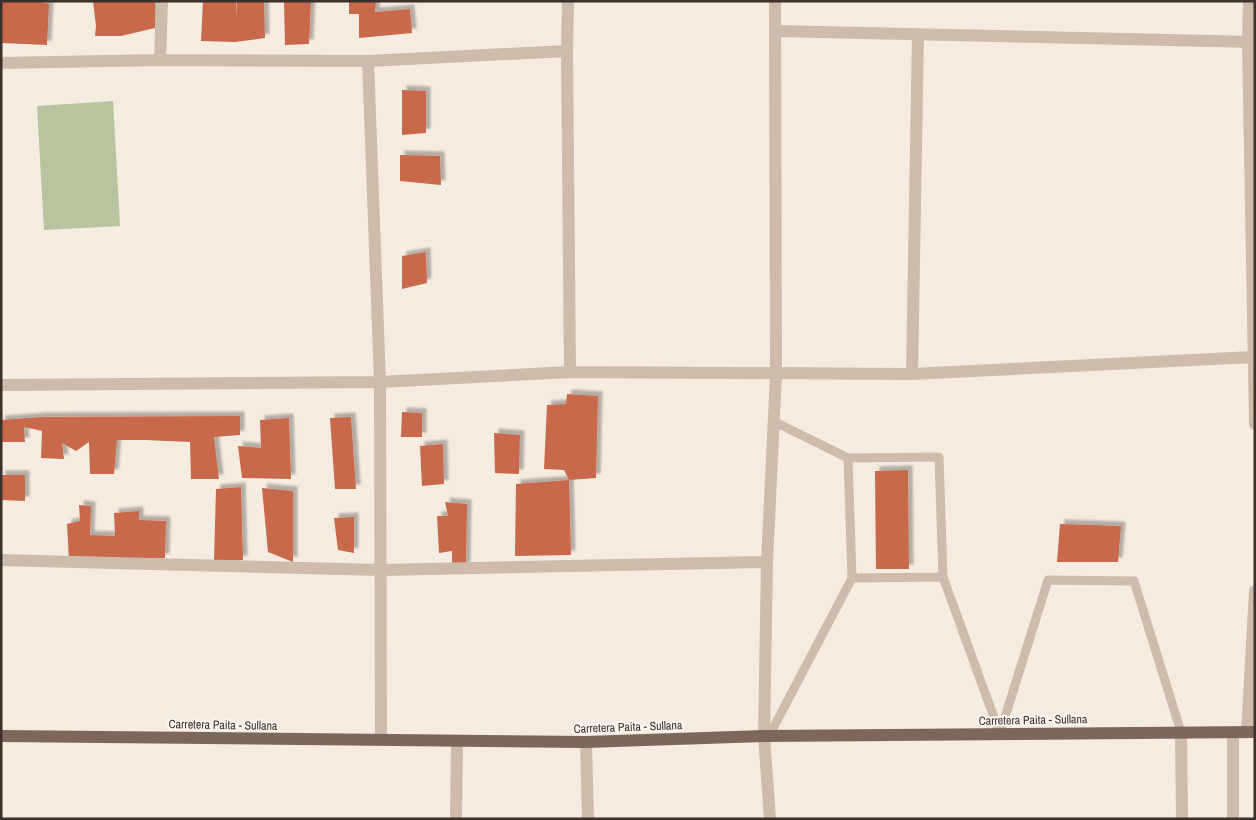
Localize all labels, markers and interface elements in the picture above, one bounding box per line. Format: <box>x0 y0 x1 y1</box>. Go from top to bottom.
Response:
street label: Carretera Paita - Sullana <box>978 711 1088 729</box>
street label: Carretera Paita - Sullana <box>168 716 278 734</box>
street label: Carretera Paita - Sullana <box>573 717 683 737</box>

